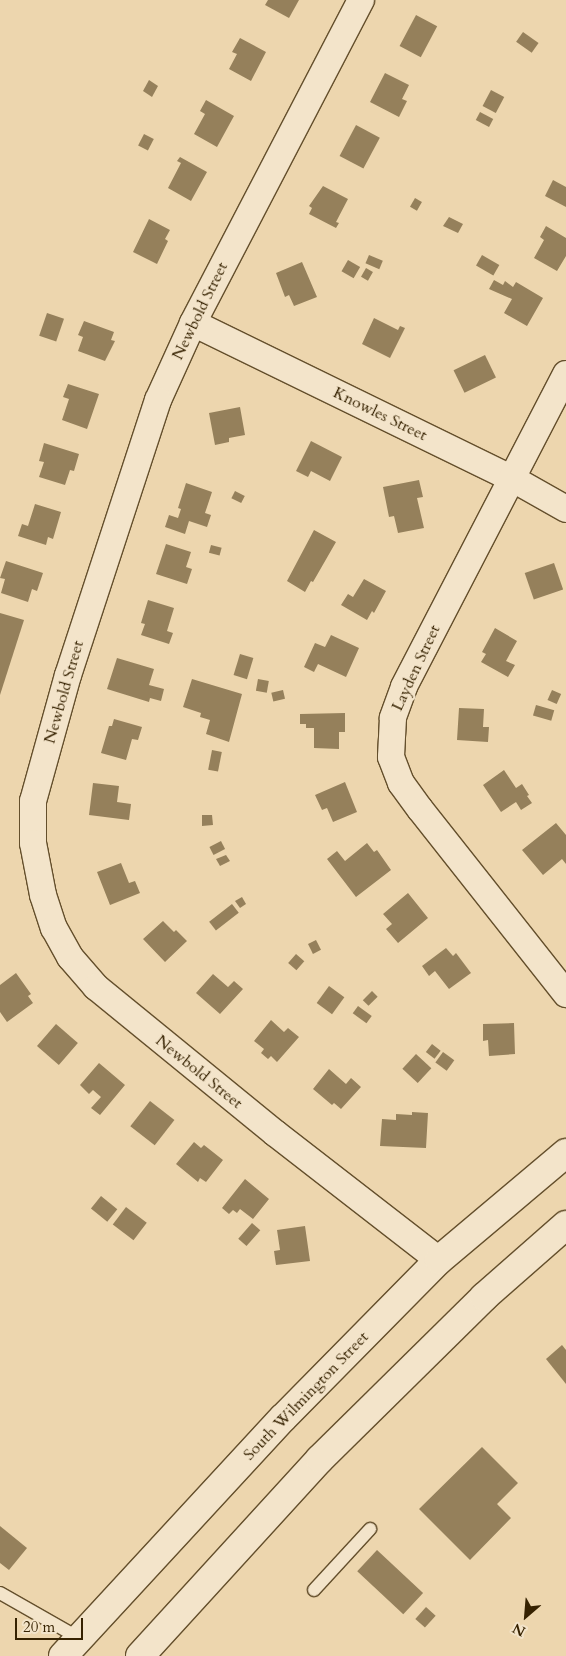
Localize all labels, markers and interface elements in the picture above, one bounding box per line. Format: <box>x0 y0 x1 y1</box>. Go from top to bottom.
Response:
street label: Newbold Street <box>168 259 232 363</box>
street label: Knowles Street <box>330 383 430 445</box>
street label: Layden Street <box>388 622 444 714</box>
street label: Newbold Street <box>40 638 88 746</box>
street label: Newbold Street <box>152 1031 246 1113</box>
street label: South Wilmington Street <box>240 1328 372 1464</box>
north arrow <box>501 1591 551 1641</box>
scale bar <box>18 1608 85 1640</box>
text: 20 m <box>23 1617 55 1637</box>
text: N <box>509 1619 529 1641</box>

